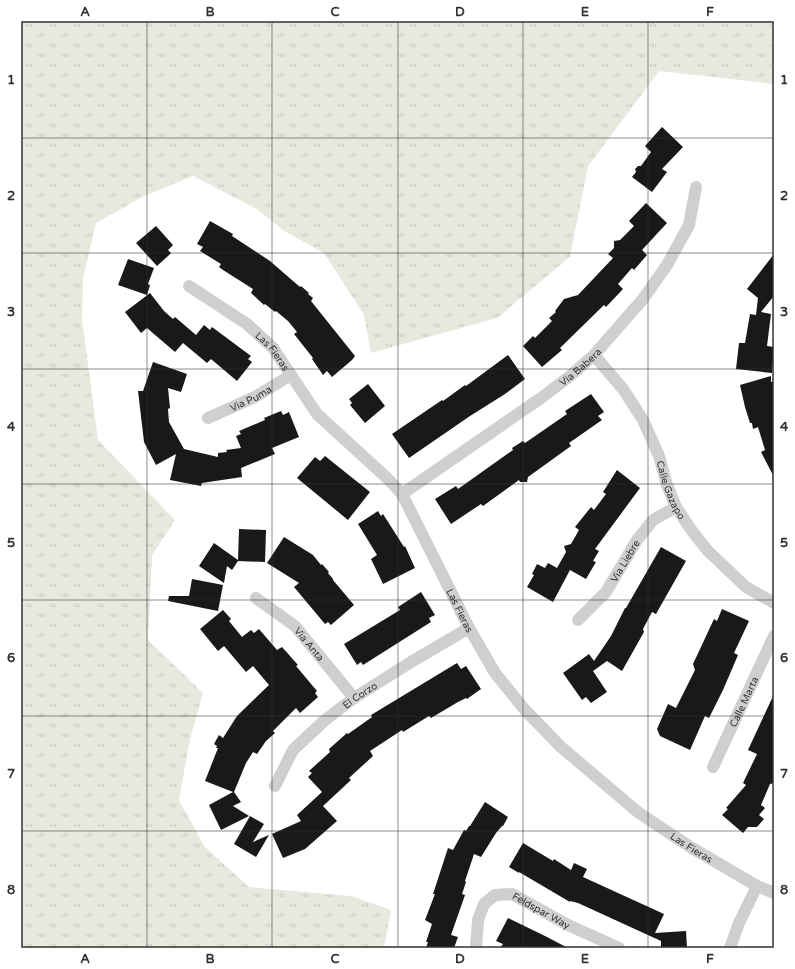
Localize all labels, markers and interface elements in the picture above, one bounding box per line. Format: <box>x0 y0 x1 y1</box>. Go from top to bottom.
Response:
text: A <box>80 4 90 20</box>
text: B <box>205 4 215 20</box>
text: C <box>330 4 340 20</box>
text: D <box>455 4 465 20</box>
text: E <box>581 4 589 20</box>
text: F <box>706 4 714 20</box>
text: 1 <box>7 72 15 88</box>
text: 1 <box>780 72 788 88</box>
text: 2 <box>7 188 15 204</box>
text: 2 <box>780 188 788 204</box>
text: 3 <box>7 304 15 320</box>
text: 3 <box>780 304 788 320</box>
street label: Las Fieras <box>253 330 292 374</box>
street label: Via Babera <box>557 346 604 389</box>
street label: Via Puma <box>228 383 274 414</box>
text: 4 <box>7 419 16 435</box>
text: 4 <box>780 419 789 435</box>
street label: Calle Gazapo <box>654 459 687 522</box>
text: 5 <box>7 535 15 551</box>
text: 5 <box>780 535 788 551</box>
street label: Via Liebre <box>608 538 643 585</box>
street label: Las Fieras <box>443 587 475 635</box>
street label: Via Anta <box>291 625 326 664</box>
text: 6 <box>7 650 15 666</box>
text: 6 <box>780 650 788 666</box>
street label: Calle Marta <box>727 675 761 729</box>
street label: El Corzo <box>340 680 380 712</box>
text: 7 <box>7 766 15 782</box>
text: 7 <box>780 766 788 782</box>
street label: Las Fieras <box>668 831 715 866</box>
text: 8 <box>7 882 15 898</box>
text: 8 <box>780 882 788 898</box>
street label: Feldspar Way <box>510 890 572 932</box>
text: A <box>80 951 90 967</box>
text: B <box>205 951 215 967</box>
text: C <box>330 951 340 967</box>
text: D <box>455 951 465 967</box>
text: E <box>581 951 589 967</box>
text: F <box>706 951 714 967</box>

